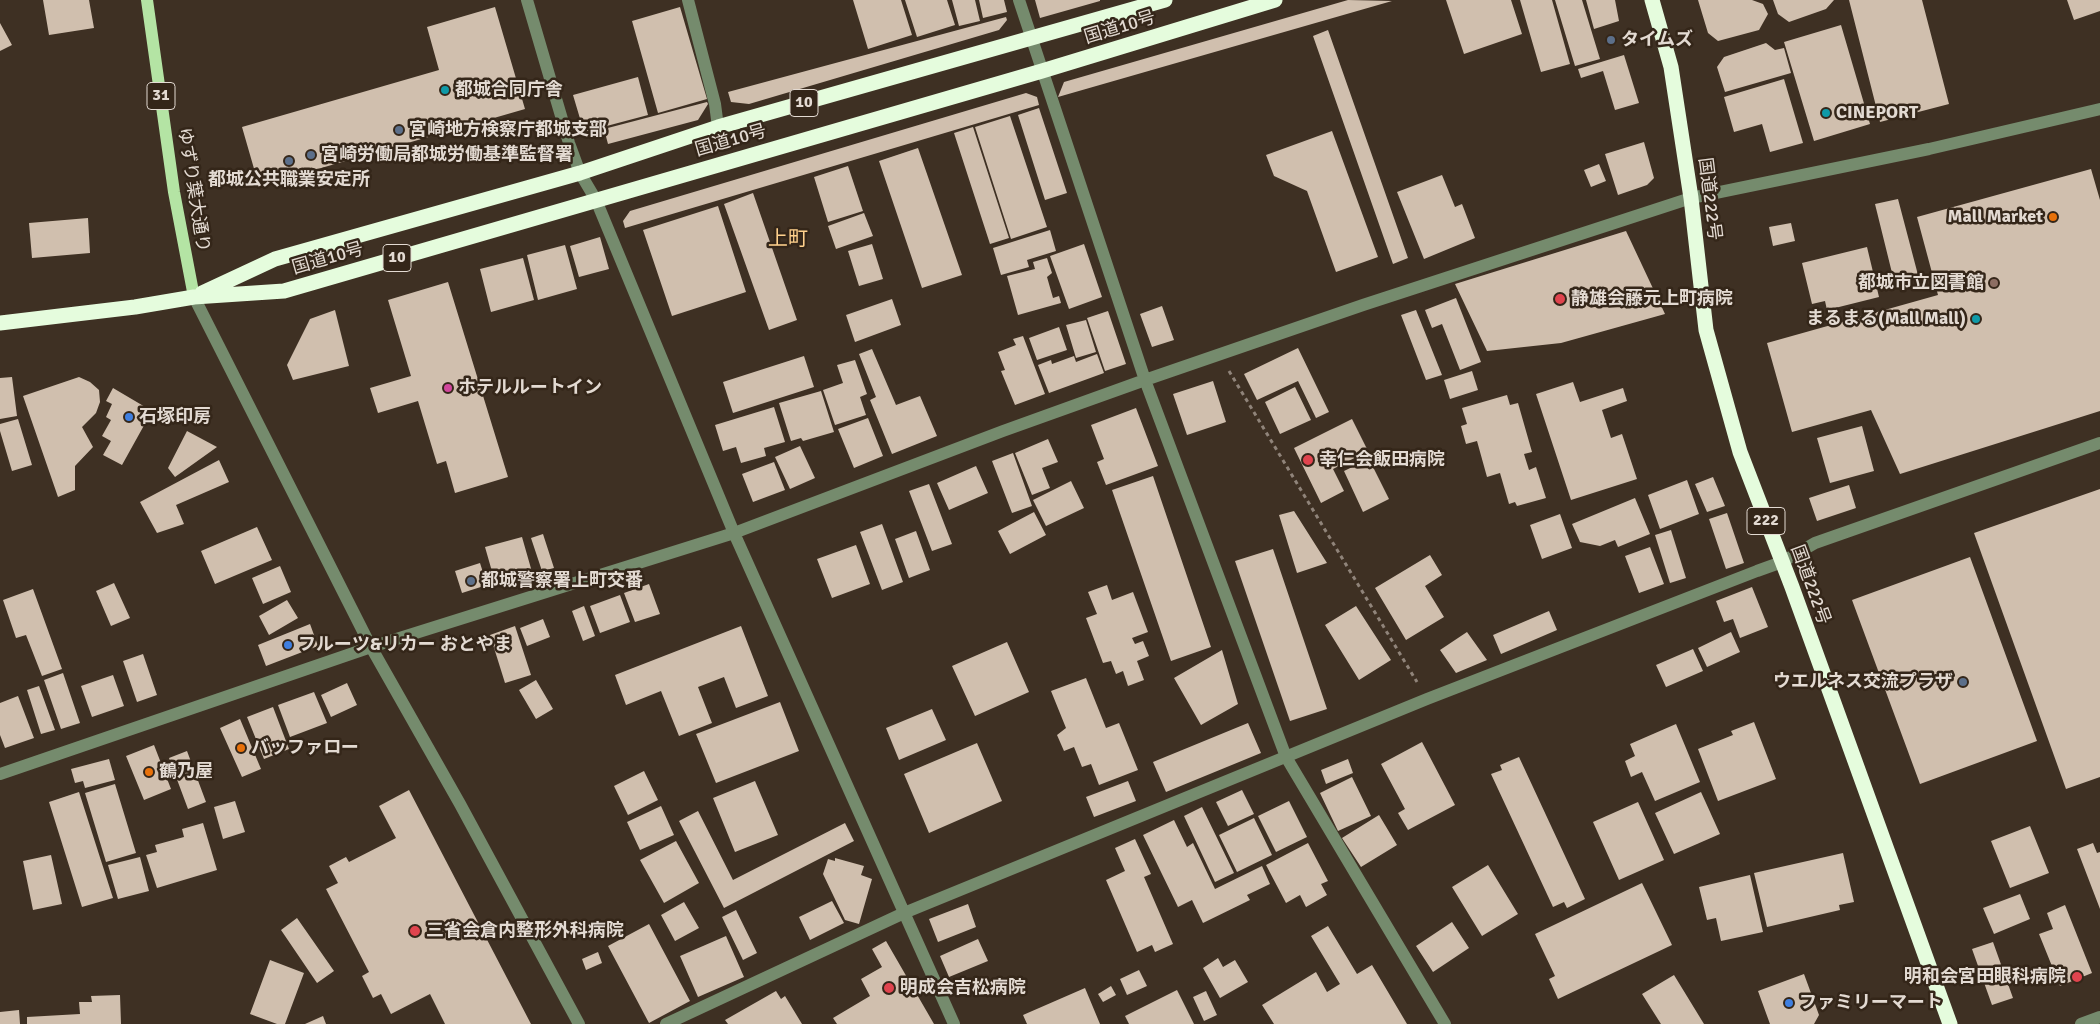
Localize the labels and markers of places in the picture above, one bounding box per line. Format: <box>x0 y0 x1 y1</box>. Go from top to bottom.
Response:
place label: タイムズ <box>1621 29 1693 51</box>
marker: タイムズ <box>1605 34 1617 46</box>
place label: 都城合同庁舎 <box>455 79 563 101</box>
marker: 都城合同庁舎 <box>439 84 451 96</box>
place label: CINEPORT <box>1836 102 1918 124</box>
marker: CINEPORT <box>1820 107 1832 119</box>
place label: 宮崎地方検察庁都城支部 <box>409 119 607 141</box>
marker: 宮崎地方検察庁都城支部 <box>393 124 405 136</box>
place label: 宮崎労働局都城労働基準監督署 <box>321 144 573 166</box>
marker: 宮崎労働局都城労働基準監督署 <box>305 149 317 161</box>
marker: 都城公共職業安定所 <box>283 155 295 167</box>
place label: 都城公共職業安定所 <box>208 169 370 191</box>
place label: Mall Market <box>1948 206 2043 228</box>
marker: Mall Market <box>2047 211 2059 223</box>
place label: 都城市立図書館 <box>1858 272 1984 294</box>
marker: 都城市立図書館 <box>1988 277 2000 289</box>
place label: 静雄会藤元上町病院 <box>1571 288 1733 310</box>
marker: 静雄会藤元上町病院 <box>1553 292 1567 306</box>
place label: まるまる(Mall Mall) <box>1806 308 1966 330</box>
marker: まるまる(Mall Mall) <box>1970 313 1982 325</box>
place label: ホテルルートイン <box>458 377 602 399</box>
marker: ホテルルートイン <box>442 382 454 394</box>
place label: 石塚印房 <box>139 406 211 428</box>
marker: 石塚印房 <box>123 411 135 423</box>
place label: 幸仁会飯田病院 <box>1319 449 1445 471</box>
marker: 幸仁会飯田病院 <box>1301 453 1315 467</box>
place label: 都城警察署上町交番 <box>481 570 643 592</box>
marker: 都城警察署上町交番 <box>465 575 477 587</box>
place label: フルーツ&リカー おとやま <box>298 634 512 656</box>
marker: フルーツ&リカー おとやま <box>282 639 294 651</box>
place label: ウエルネス交流プラザ <box>1773 671 1953 693</box>
marker: ウエルネス交流プラザ <box>1957 676 1969 688</box>
place label: バッファロー <box>251 737 359 759</box>
marker: バッファロー <box>235 742 247 754</box>
place label: 鶴乃屋 <box>159 761 213 783</box>
marker: 鶴乃屋 <box>143 766 155 778</box>
place label: 三省会倉内整形外科病院 <box>426 920 624 942</box>
marker: 三省会倉内整形外科病院 <box>408 924 422 938</box>
place label: 明和会宮田眼科病院 <box>1904 966 2066 988</box>
marker: 明和会宮田眼科病院 <box>2070 970 2084 984</box>
place label: 明成会吉松病院 <box>900 977 1026 999</box>
marker: 明成会吉松病院 <box>882 981 896 995</box>
place label: ファミリーマート <box>1799 992 1943 1014</box>
marker: ファミリーマート <box>1783 997 1795 1009</box>

